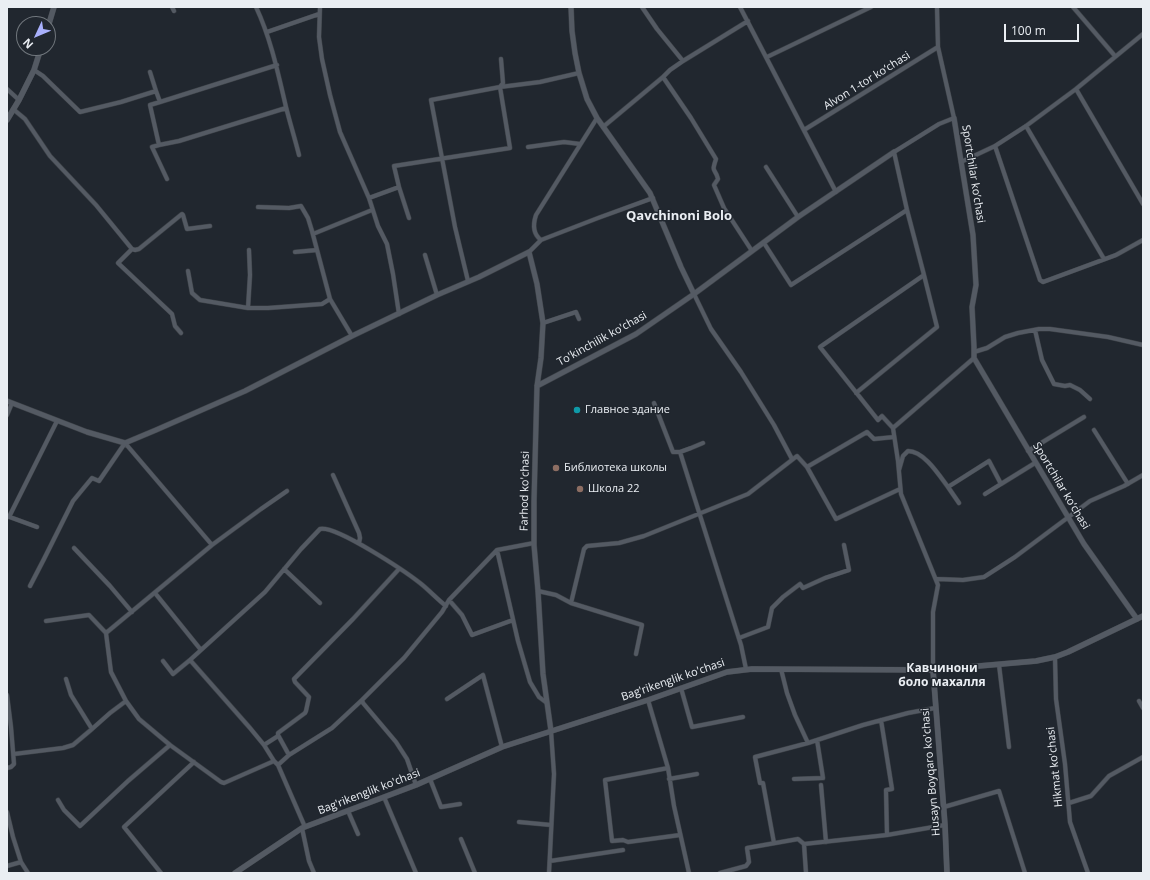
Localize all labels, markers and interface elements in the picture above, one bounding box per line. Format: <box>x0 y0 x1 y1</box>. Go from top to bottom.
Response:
north arrow <box>16 16 56 56</box>
scale bar <box>1006 16 1081 42</box>
text: 100 m <box>1011 22 1046 39</box>
text: N <box>19 36 36 52</box>
street label: Alvon 1-tor ko‘chasi <box>821 49 913 113</box>
street label: Sportchilar ko‘chasi <box>959 124 987 224</box>
district label: Qavchinoni Bolo <box>626 208 732 224</box>
street label: To'kinchilik ko'chasi <box>555 309 649 369</box>
place label: Главное здание <box>585 403 670 417</box>
marker: Главное здание <box>572 405 582 415</box>
street label: Sportchilar ko‘chasi <box>1030 440 1092 532</box>
street label: Farhod ko'chasi <box>518 451 532 531</box>
place label: Библиотека школы <box>564 461 667 475</box>
marker: Библиотека школы <box>551 463 561 473</box>
place label: Школа 22 <box>588 482 639 496</box>
marker: Школа 22 <box>575 484 585 494</box>
street label: Bag'rikenglik ko'chasi <box>619 656 727 704</box>
district label: Кавчинони боло махалля <box>898 662 986 690</box>
street label: Husayn Boyqaro ko'chasi <box>919 708 943 836</box>
street label: Hikmat ko'chasi <box>1044 726 1066 808</box>
street label: Bag'rikenglik ko'chasi <box>316 766 422 818</box>

